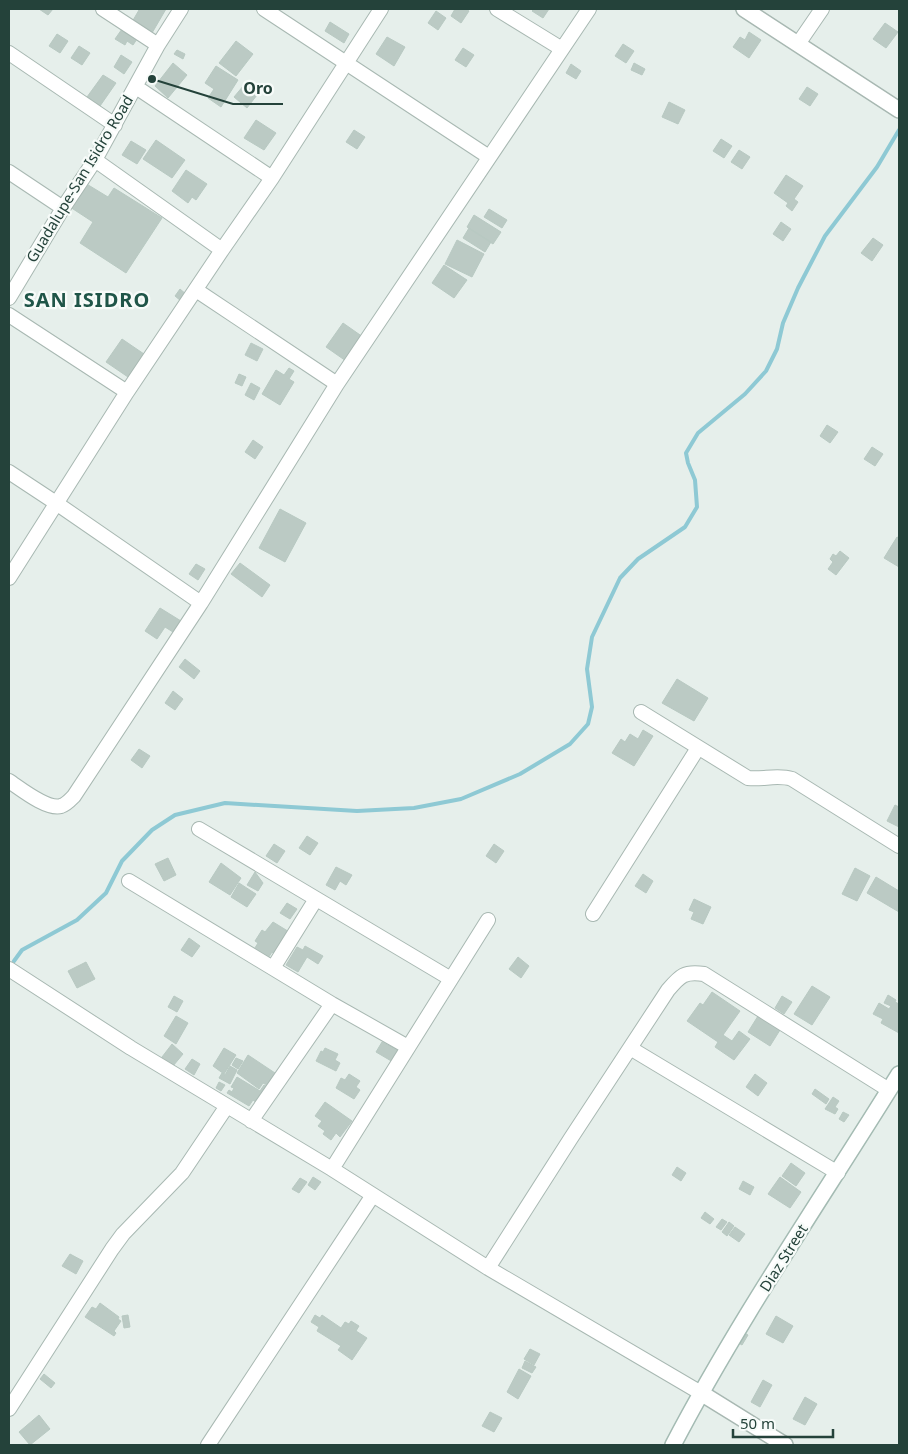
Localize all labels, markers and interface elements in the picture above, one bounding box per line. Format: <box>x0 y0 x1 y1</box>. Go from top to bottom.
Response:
callout: Oro <box>233 73 283 104</box>
text: Oro <box>243 77 273 99</box>
street label: Guadalupe-San Isidro Road <box>21 91 137 266</box>
district label: SAN ISIDRO <box>24 286 150 313</box>
street label: Diaz Street <box>755 1219 812 1295</box>
scale bar <box>733 1406 833 1438</box>
text: 50 m <box>740 1413 775 1433</box>

